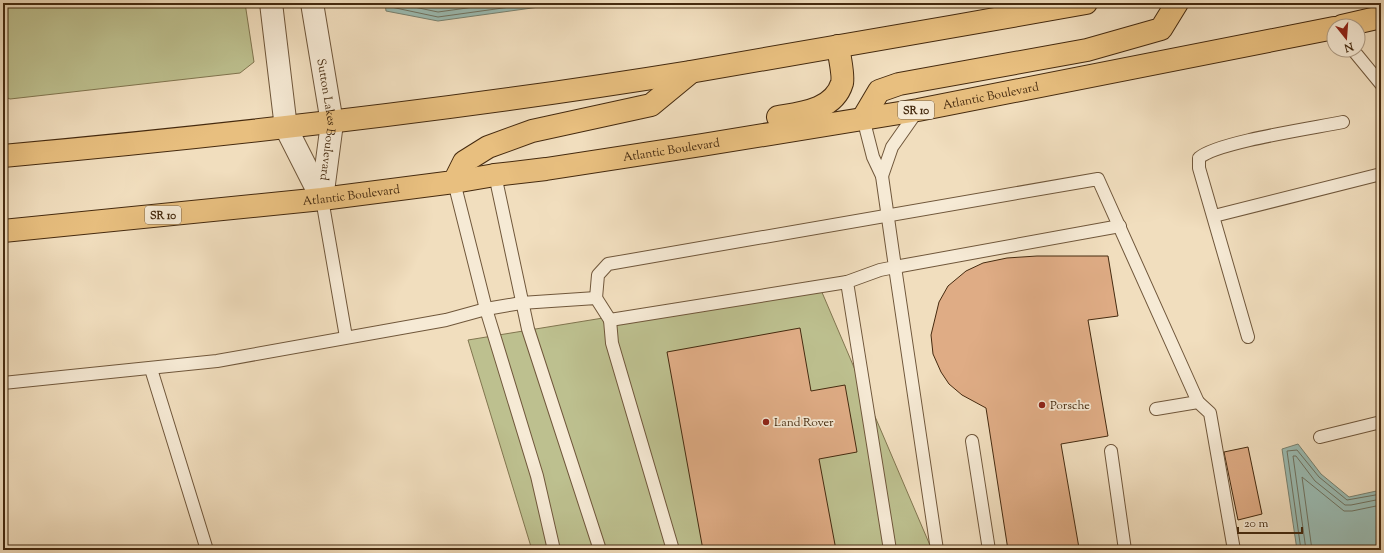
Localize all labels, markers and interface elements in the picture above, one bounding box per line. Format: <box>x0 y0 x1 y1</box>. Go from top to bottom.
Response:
north arrow <box>1326 18 1366 58</box>
text: N <box>1342 37 1356 56</box>
street label: Sutton Lakes Boulevard <box>311 57 340 182</box>
street label: Atlantic Boulevard <box>941 78 1041 115</box>
road number: SR 10 <box>898 101 934 119</box>
street label: Atlantic Boulevard <box>622 134 721 167</box>
street label: Atlantic Boulevard <box>302 181 401 211</box>
road number: SR 10 <box>145 206 181 224</box>
place label: Porsche <box>1050 397 1090 415</box>
marker: Porsche <box>1037 400 1047 410</box>
place label: Land Rover <box>774 414 834 432</box>
marker: Land Rover <box>761 417 771 427</box>
scale bar <box>1238 509 1302 535</box>
text: 20 m <box>1244 515 1269 533</box>

